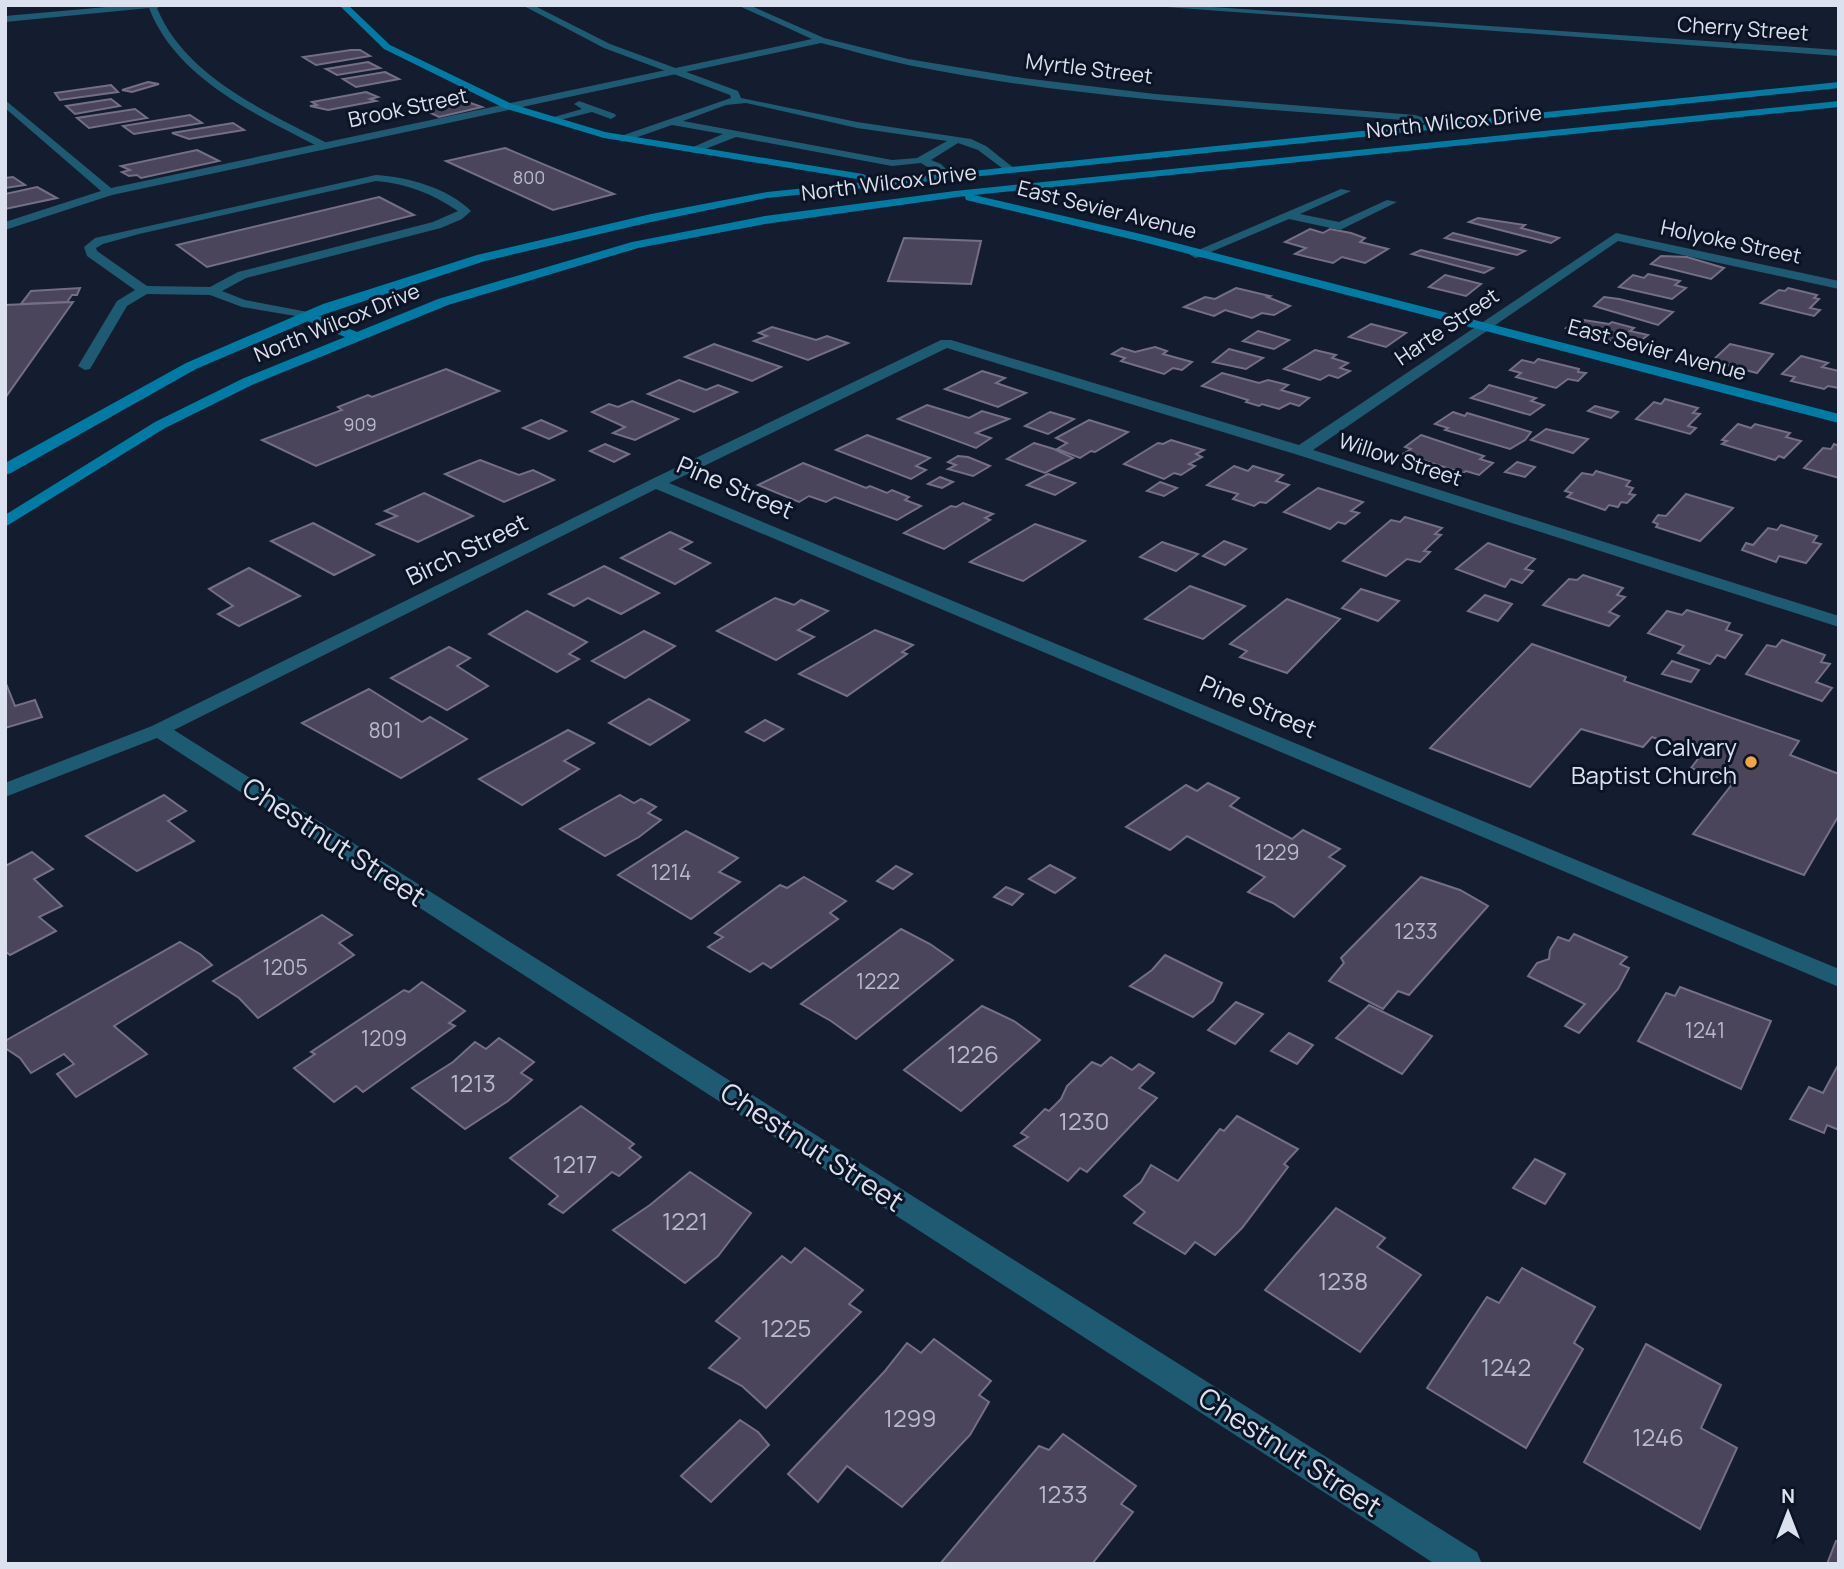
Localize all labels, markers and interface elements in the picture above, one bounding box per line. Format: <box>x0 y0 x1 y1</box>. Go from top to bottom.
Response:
street label: Cherry Street <box>1676 9 1810 47</box>
street label: Myrtle Street <box>1024 46 1154 90</box>
street label: Brook Street <box>346 81 470 133</box>
street label: North Wilcox Drive <box>1365 98 1543 144</box>
street label: North Wilcox Drive <box>800 157 978 207</box>
house number: 800 <box>513 165 545 189</box>
street label: East Sevier Avenue <box>1015 173 1200 245</box>
street label: Holyoke Street <box>1658 212 1804 270</box>
street label: North Wilcox Drive <box>250 276 424 368</box>
street label: Harte Street <box>1389 281 1504 371</box>
street label: East Sevier Avenue <box>1565 312 1750 386</box>
house number: 909 <box>343 412 377 436</box>
street label: Willow Street <box>1335 426 1465 492</box>
street label: Pine Street <box>672 447 799 526</box>
street label: Birch Street <box>400 505 533 592</box>
street label: Pine Street <box>1195 666 1322 745</box>
house number: 801 <box>368 716 402 744</box>
place label: Calvary Baptist Church <box>1571 730 1737 791</box>
marker: Calvary Baptist Church <box>1743 754 1759 770</box>
street label: Chestnut Street <box>236 768 433 915</box>
house number: 1229 <box>1254 838 1300 866</box>
house number: 1214 <box>651 858 691 886</box>
house number: 1233 <box>1394 917 1438 945</box>
house number: 1205 <box>262 953 308 981</box>
house number: 1222 <box>856 967 900 995</box>
house number: 1241 <box>1685 1016 1725 1044</box>
house number: 1209 <box>361 1024 407 1052</box>
house number: 1226 <box>947 1037 999 1070</box>
house number: 1213 <box>450 1066 496 1099</box>
street label: Chestnut Street <box>714 1073 911 1220</box>
house number: 1230 <box>1059 1104 1109 1137</box>
house number: 1217 <box>553 1147 597 1180</box>
house number: 1221 <box>662 1204 708 1237</box>
house number: 1238 <box>1318 1264 1368 1297</box>
house number: 1225 <box>761 1311 811 1344</box>
house number: 1242 <box>1481 1350 1531 1383</box>
street label: Chestnut Street <box>1192 1378 1389 1525</box>
house number: 1299 <box>884 1401 936 1434</box>
house number: 1246 <box>1632 1420 1684 1453</box>
house number: 1233 <box>1038 1477 1088 1510</box>
north arrow <box>1753 1478 1823 1548</box>
text: N <box>1781 1483 1795 1509</box>

